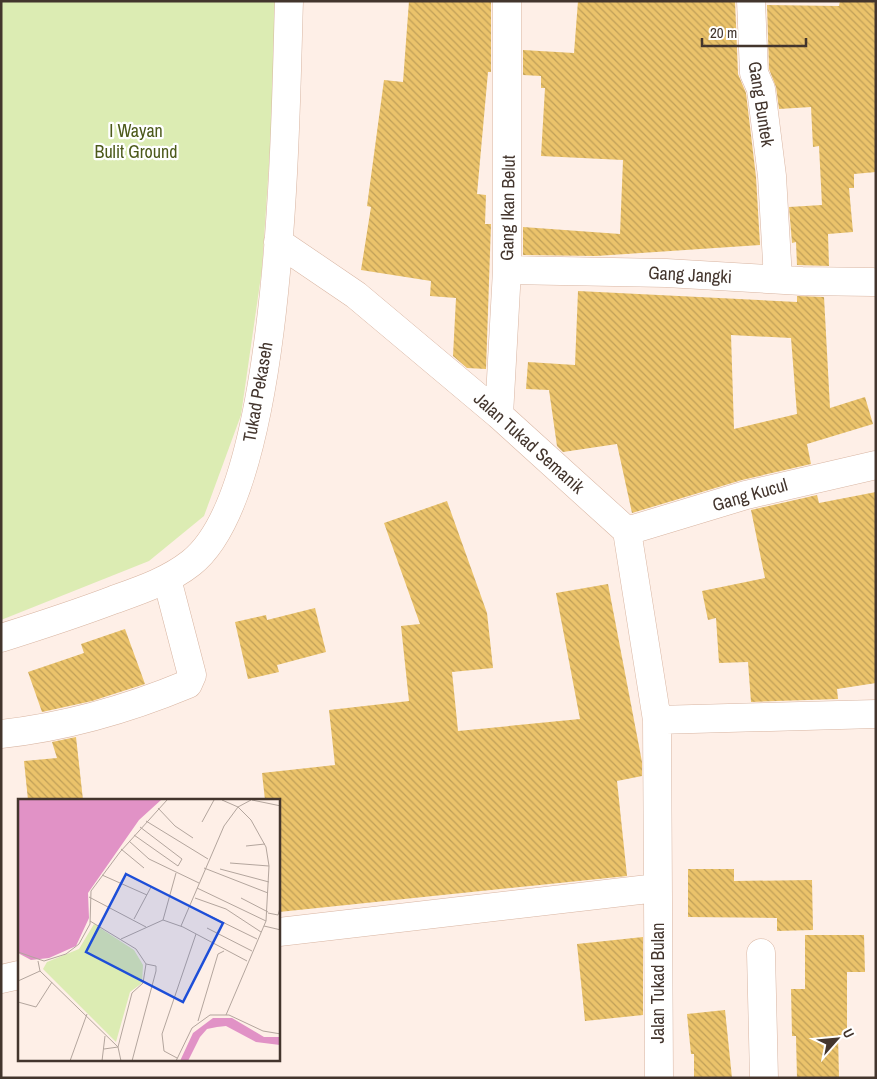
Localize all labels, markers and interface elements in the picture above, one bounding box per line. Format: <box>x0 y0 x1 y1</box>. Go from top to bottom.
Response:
scale bar <box>702 15 806 47</box>
text: 20 m <box>710 22 737 43</box>
street label: Gang Buntek <box>742 59 781 149</box>
park label: I Wayan Bulit Ground <box>95 118 177 164</box>
street label: Gang Ikan Belut <box>494 155 521 261</box>
street label: Gang Jangki <box>648 260 732 289</box>
street label: Tukad Pekaseh <box>236 340 279 444</box>
street label: Jalan Tukad Semanik <box>468 386 591 500</box>
street label: Gang Kucul <box>709 472 790 517</box>
inset map <box>18 799 280 1062</box>
street label: Jalan Tukad Bulan <box>645 923 670 1043</box>
north arrow <box>812 1014 862 1064</box>
text: U <box>839 1025 858 1041</box>

